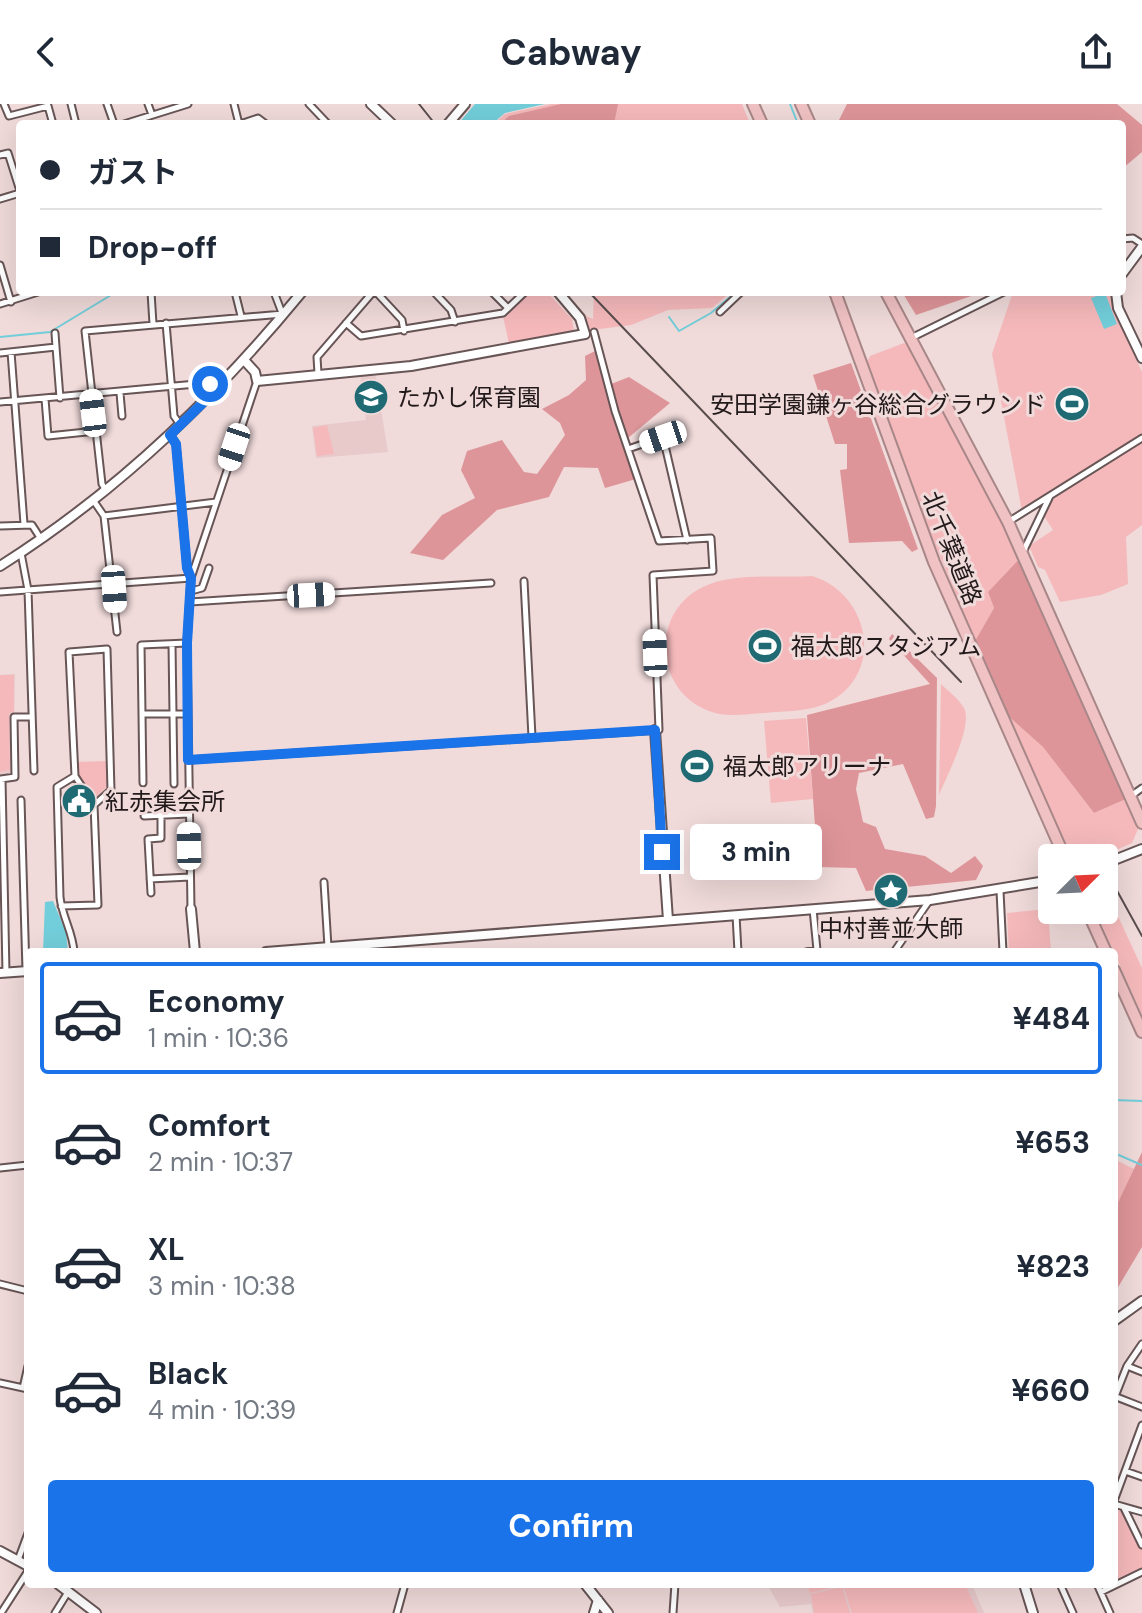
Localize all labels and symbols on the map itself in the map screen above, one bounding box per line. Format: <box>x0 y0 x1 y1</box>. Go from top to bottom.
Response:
route start <box>192 366 228 402</box>
school or university icon: たかし保育園 <box>352 378 390 416</box>
place label: たかし保育園 <box>397 382 541 413</box>
sports icon: 安田学園鎌ヶ谷総合グラウンド <box>1053 385 1091 423</box>
car <box>78 388 108 438</box>
place label: 安田学園鎌ヶ谷総合グラウンド <box>710 389 1046 420</box>
car <box>636 418 690 456</box>
car <box>215 420 253 474</box>
street label: 北千葉道路 <box>915 487 989 609</box>
car <box>100 564 128 614</box>
car <box>286 582 336 608</box>
sports icon: 福太郎スタジアム <box>746 627 784 665</box>
car <box>642 629 668 677</box>
place label: 福太郎スタジアム <box>791 631 981 662</box>
sports icon: 福太郎アリーナ <box>678 747 716 785</box>
place label: 福太郎アリーナ <box>723 751 891 782</box>
public building icon: 紅赤集会所 <box>60 782 98 820</box>
place label: 紅赤集会所 <box>105 786 225 817</box>
car <box>177 822 201 870</box>
callout: 3 min <box>690 824 822 880</box>
route end <box>644 834 680 870</box>
north arrow <box>1038 844 1118 924</box>
place icon: 中村善並大師 <box>872 872 910 910</box>
place label: 中村善並大師 <box>819 913 963 944</box>

